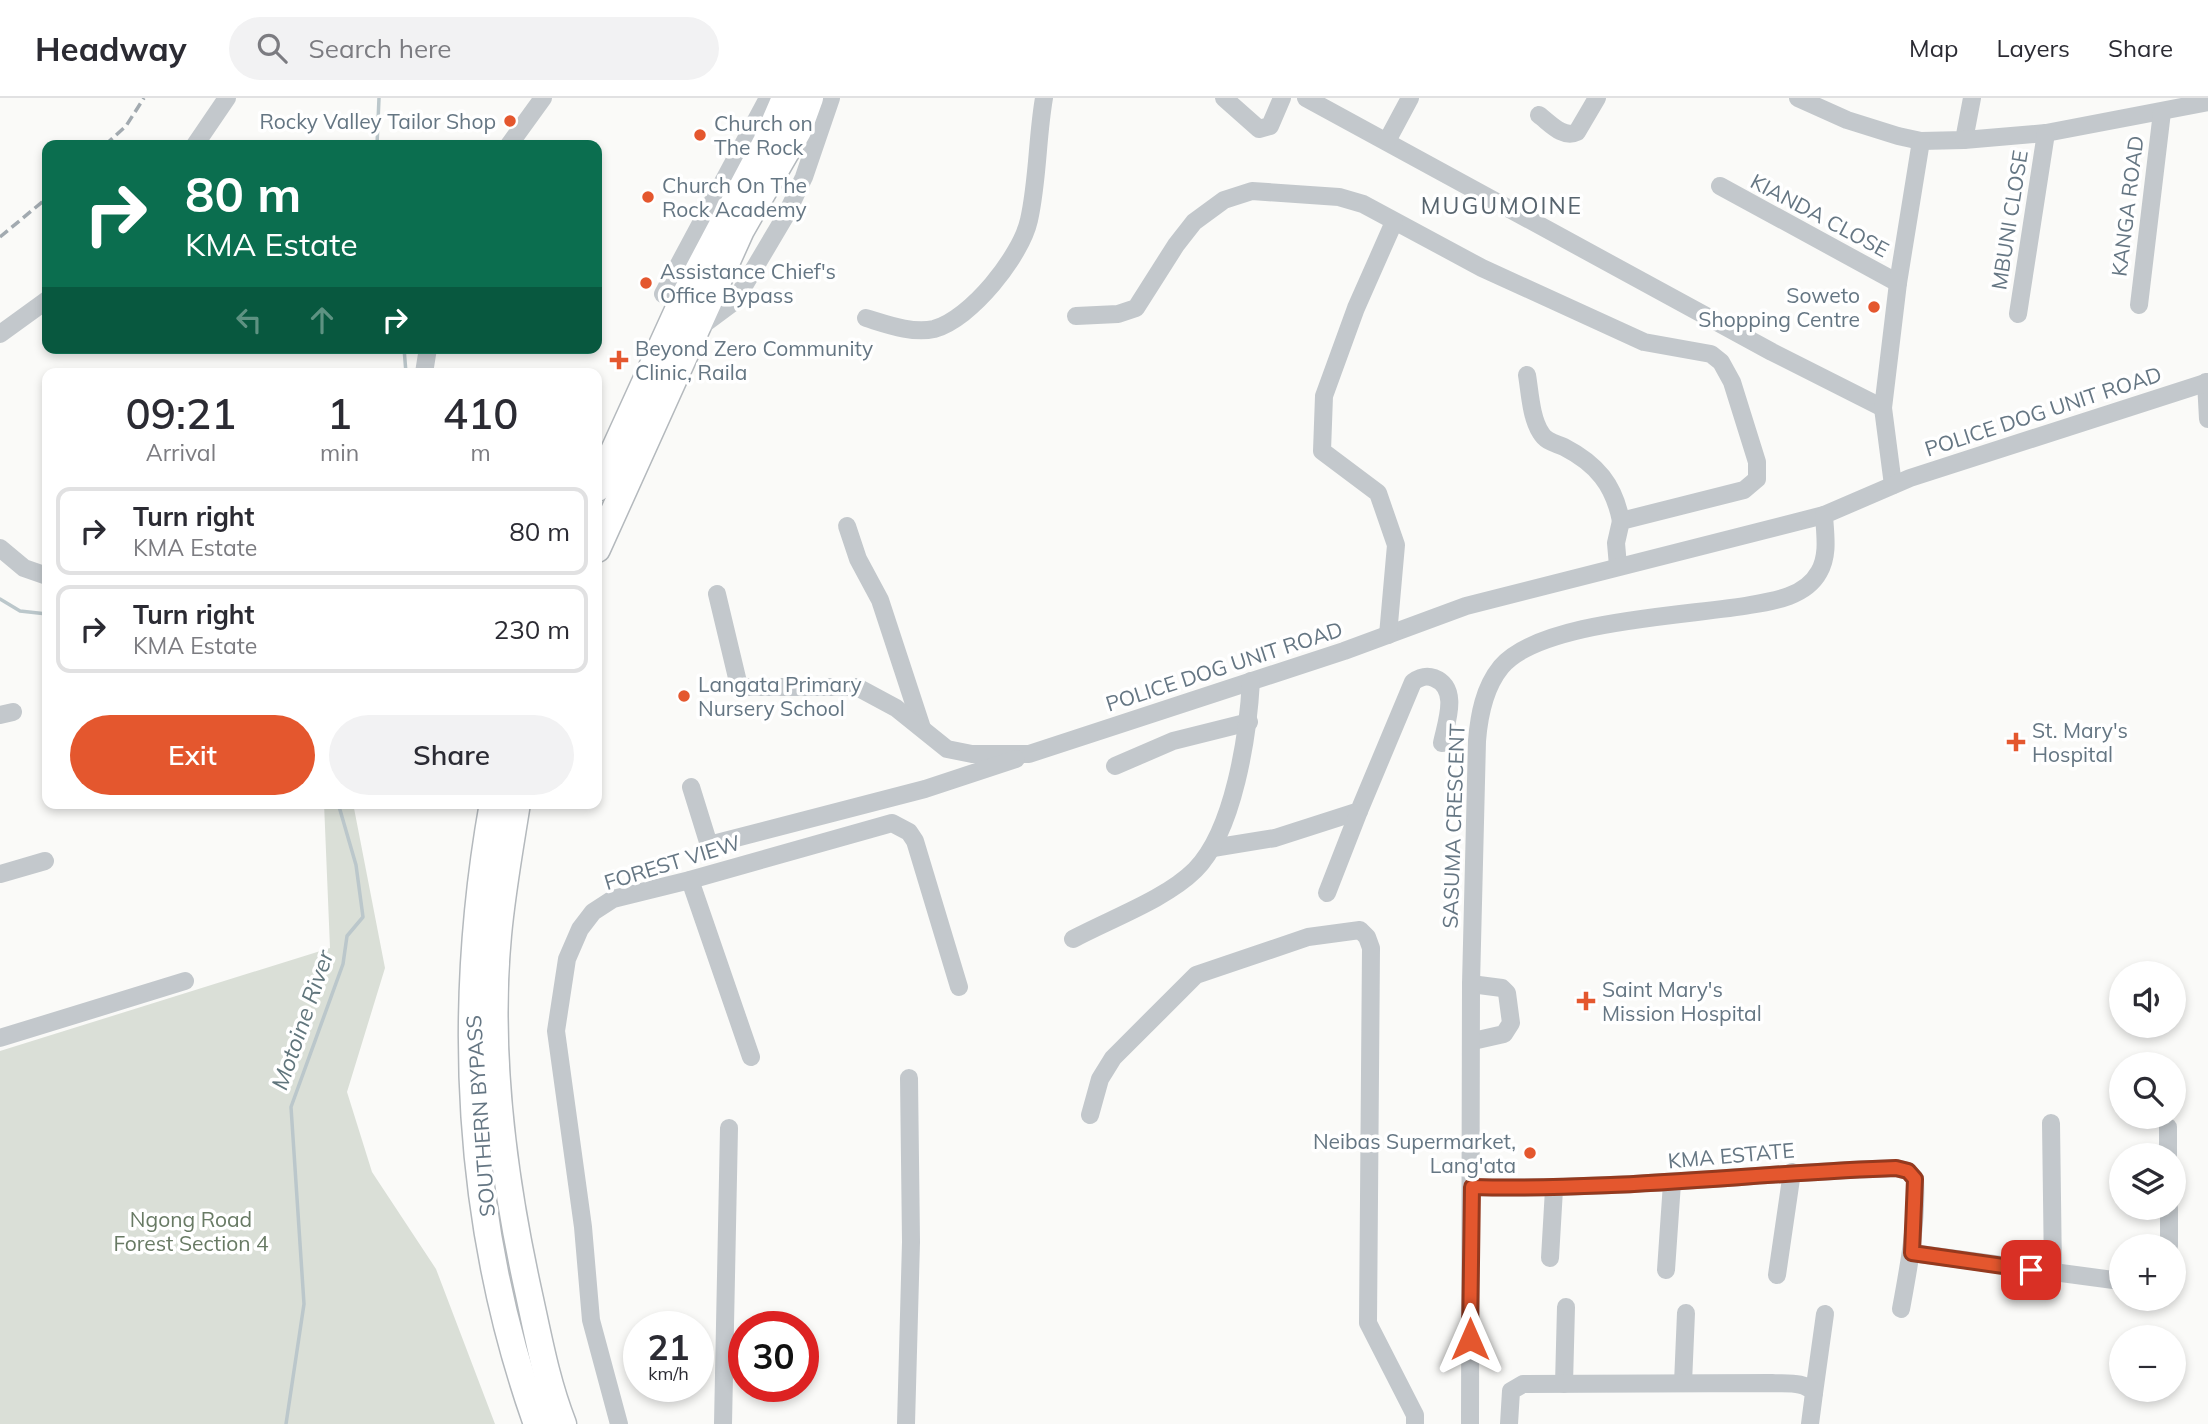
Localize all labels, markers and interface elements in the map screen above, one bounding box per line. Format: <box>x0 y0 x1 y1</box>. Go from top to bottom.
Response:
search box <box>229 17 719 80</box>
text: Headway <box>35 28 187 69</box>
icon: search <box>253 29 291 67</box>
text: Search here <box>309 32 451 65</box>
text: Map <box>1909 33 1958 63</box>
text: Layers <box>1996 33 2070 63</box>
text: Share <box>2108 33 2173 63</box>
place label: Rocky Valley Tailor Shop <box>259 108 496 134</box>
place label: Church on The Rock <box>714 110 813 160</box>
marker: Rocky Valley Tailor Shop <box>502 113 518 129</box>
marker: Church on The Rock <box>692 127 708 143</box>
street label: KANGA ROAD <box>2105 134 2149 278</box>
street label: MBUNI CLOSE <box>1985 148 2033 292</box>
text: 80 m <box>185 163 301 224</box>
icon: right <box>70 168 161 259</box>
street label: KIANDA CLOSE <box>1746 168 1894 262</box>
place label: Church On The Rock Academy <box>662 172 807 222</box>
marker: Church On The Rock Academy <box>640 189 656 205</box>
district label: MUGUMOINE <box>1421 191 1583 220</box>
text: KMA Estate <box>185 224 358 264</box>
place label: Assistance Chief's Office Bypass <box>660 258 836 308</box>
marker: Assistance Chief's Office Bypass <box>638 275 654 291</box>
place label: Soweto Shopping Centre <box>1698 282 1860 332</box>
marker: Soweto Shopping Centre <box>1866 299 1882 315</box>
icon: left <box>230 301 268 339</box>
icon: ahead <box>303 301 341 339</box>
icon: right <box>376 301 414 339</box>
place label: Beyond Zero Community Clinic, Raila <box>635 335 873 385</box>
marker: Beyond Zero Community Clinic, Raila <box>609 350 629 370</box>
street label: POLICE DOG UNIT ROAD <box>1921 360 2165 462</box>
text: 09:21 <box>126 387 236 440</box>
text: 1 <box>327 387 352 440</box>
text: 410 <box>443 387 518 440</box>
text: Arrival <box>146 438 216 467</box>
text: min <box>320 438 359 467</box>
text: m <box>470 438 491 467</box>
text: Turn right <box>133 500 254 533</box>
icon: right <box>74 512 112 550</box>
text: 80 m <box>509 515 570 548</box>
text: KMA Estate <box>133 533 257 562</box>
text: Turn right <box>133 598 254 631</box>
icon: right <box>74 610 112 648</box>
text: 230 m <box>494 613 570 646</box>
street label: POLICE DOG UNIT ROAD <box>1102 615 1346 717</box>
text: KMA Estate <box>133 631 257 660</box>
place label: Langata Primary Nursery School <box>698 671 862 721</box>
marker: Langata Primary Nursery School <box>676 688 692 704</box>
button: Exit <box>70 715 315 795</box>
button: Share <box>329 715 574 795</box>
place label: St. Mary's Hospital <box>2032 717 2128 767</box>
street label: SASUMA CRESCENT <box>1436 723 1470 929</box>
marker: St. Mary's Hospital <box>2006 732 2026 752</box>
street label: FOREST VIEW <box>601 829 743 895</box>
water label: Motoine River <box>265 945 340 1094</box>
map controls <box>2109 961 2186 1402</box>
button: sound <box>2109 961 2186 1038</box>
place label: Saint Mary's Mission Hospital <box>1602 976 1762 1026</box>
marker: Saint Mary's Mission Hospital <box>1576 991 1596 1011</box>
street label: SOUTHERN BYPASS <box>460 1014 500 1218</box>
button: search <box>2109 1052 2186 1129</box>
place label: Neibas Supermarket, Lang'ata <box>1313 1128 1516 1178</box>
street label: KMA ESTATE <box>1667 1137 1795 1173</box>
button: layers <box>2109 1143 2186 1220</box>
marker: Neibas Supermarket, Lang'ata <box>1522 1145 1538 1161</box>
park label: Ngong Road Forest Section 4 <box>113 1206 269 1256</box>
button: + <box>2109 1234 2186 1311</box>
pin <box>2001 1240 2061 1300</box>
icon: arrive <box>2012 1251 2050 1289</box>
position arrow <box>1433 1302 1507 1376</box>
speed limit sign: 30 <box>728 1311 819 1402</box>
text: 21 <box>647 1325 690 1369</box>
button: − <box>2109 1325 2186 1402</box>
text: km/h <box>648 1362 689 1385</box>

